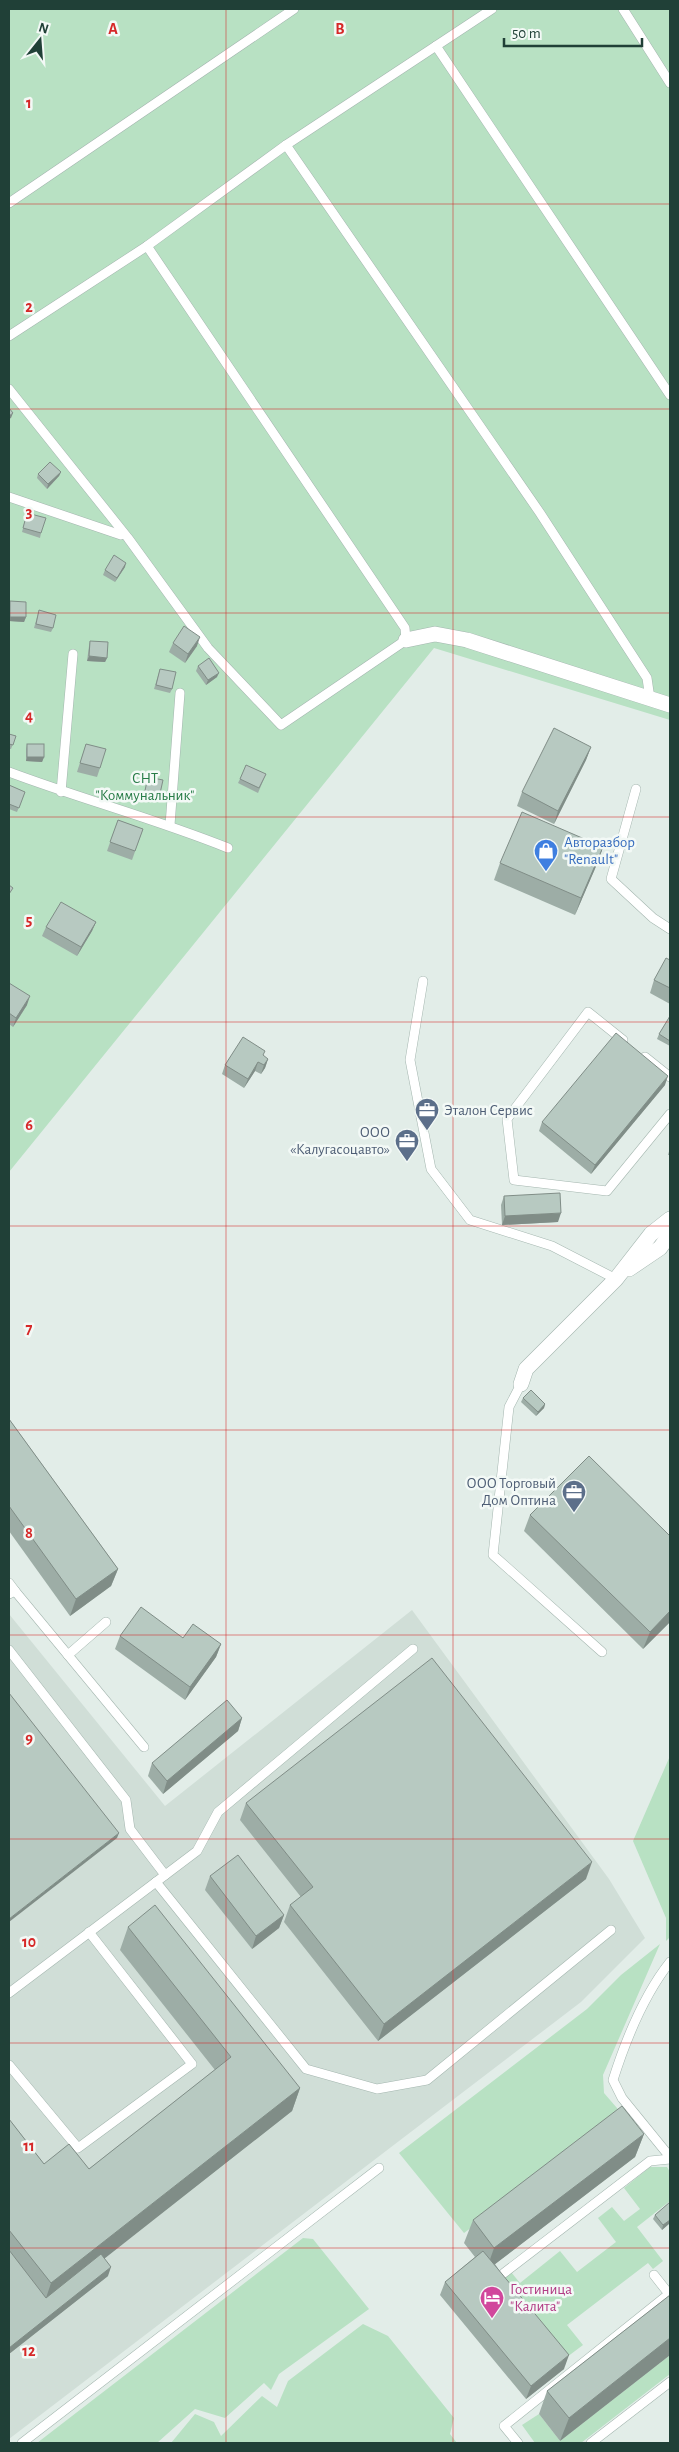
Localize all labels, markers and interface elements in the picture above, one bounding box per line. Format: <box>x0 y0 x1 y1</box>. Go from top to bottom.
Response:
north arrow <box>15 15 65 65</box>
scale bar <box>504 15 642 47</box>
text: N <box>37 20 50 37</box>
text: A <box>108 21 118 37</box>
text: B <box>335 21 345 37</box>
text: 50 m <box>512 26 541 41</box>
text: 1 <box>26 95 32 111</box>
text: 2 <box>25 299 33 315</box>
text: 3 <box>26 504 33 520</box>
text: 4 <box>25 708 33 724</box>
park label: СНТ "Коммунальник" <box>96 771 194 803</box>
place label: Авторазбор "Renault" <box>564 835 635 867</box>
shop icon: Авторазбор "Renault" <box>533 838 559 872</box>
text: 5 <box>26 912 33 928</box>
office icon: Эталон Сервис <box>414 1097 440 1131</box>
place label: Эталон Сервис <box>444 1103 533 1118</box>
text: 6 <box>25 1117 33 1133</box>
place label: ООО «Калугасоцавто» <box>290 1125 390 1157</box>
office icon: ООО «Калугасоцавто» <box>394 1128 420 1162</box>
text: 7 <box>26 1321 33 1337</box>
place label: ООО Торговый Дом Оптина <box>467 1476 556 1508</box>
office icon: ООО Торговый Дом Оптина <box>561 1479 587 1513</box>
text: 8 <box>25 1525 33 1541</box>
text: 9 <box>25 1730 33 1746</box>
text: 10 <box>22 1934 36 1950</box>
text: 11 <box>23 2138 35 2154</box>
place label: Гостиница "Калита" <box>510 2282 572 2314</box>
hotel icon: Гостиница "Калита" <box>479 2285 505 2319</box>
text: 12 <box>22 2343 36 2359</box>

